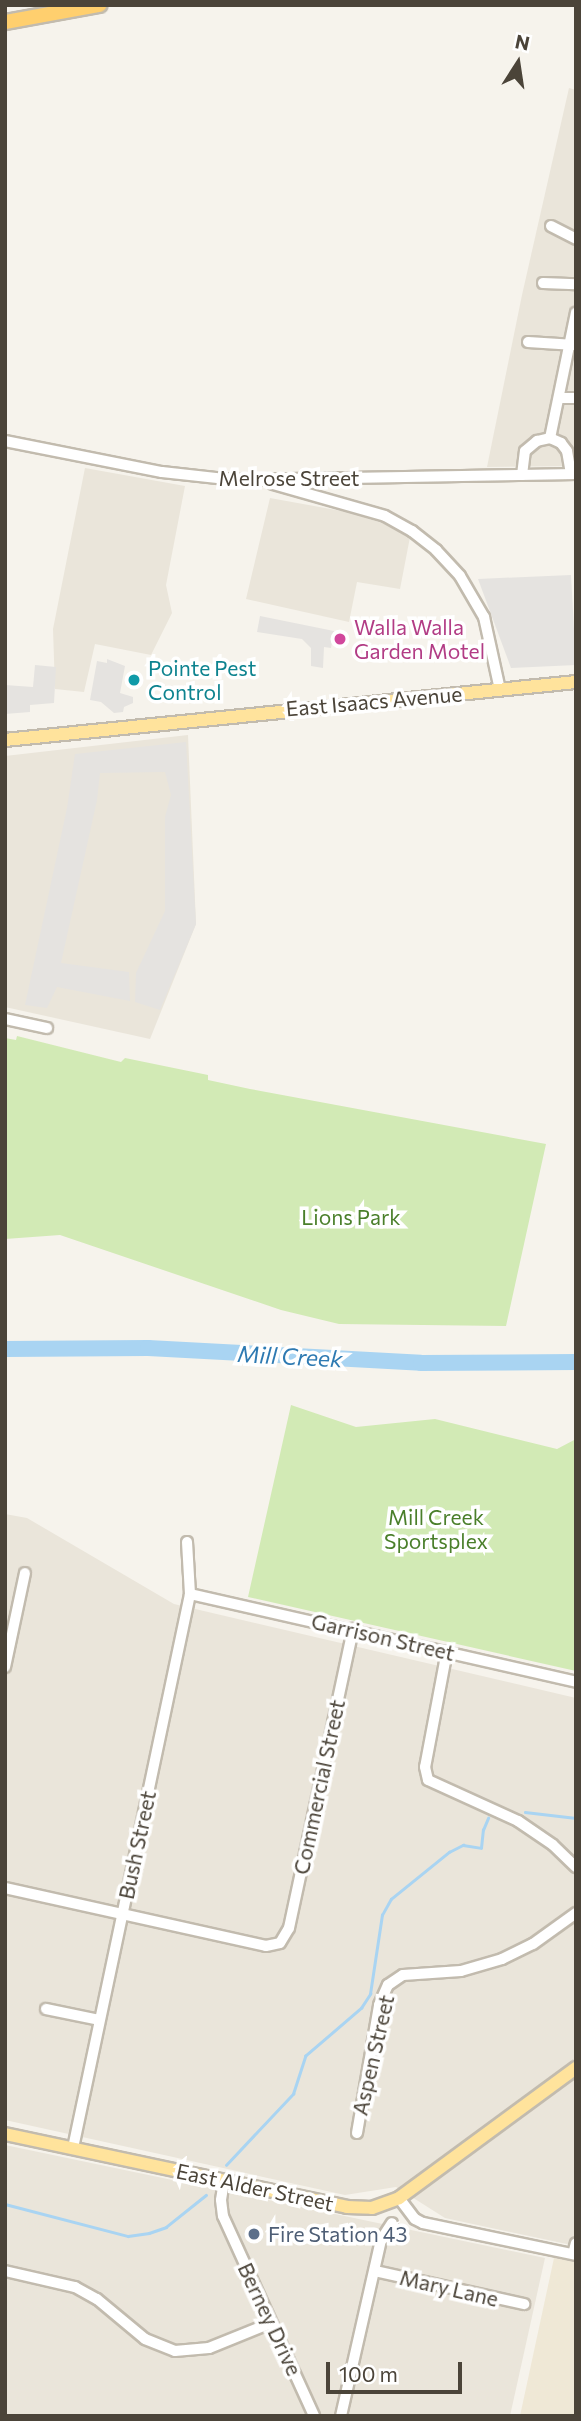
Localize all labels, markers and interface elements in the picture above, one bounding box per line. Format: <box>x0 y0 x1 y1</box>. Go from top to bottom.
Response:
north arrow <box>483 28 553 98</box>
text: N <box>513 29 532 55</box>
street label: Melrose Street <box>219 465 359 491</box>
place label: Walla Walla Garden Motel <box>354 614 485 664</box>
marker: Walla Walla Garden Motel <box>332 631 348 647</box>
place label: Pointe Pest Control <box>148 655 256 705</box>
marker: Pointe Pest Control <box>126 672 142 688</box>
street label: East Isaacs Avenue <box>285 681 463 721</box>
park label: Lions Park <box>301 1204 401 1230</box>
water label: Mill Creek <box>237 1339 343 1373</box>
park label: Mill Creek Sportsplex <box>384 1504 488 1554</box>
street label: Garrison Street <box>309 1608 457 1666</box>
street label: Commercial Street <box>288 1697 350 1877</box>
street label: Bush Street <box>113 1788 161 1902</box>
street label: Aspen Street <box>347 1992 399 2118</box>
street label: East Alder Street <box>174 2158 336 2216</box>
place label: Fire Station 43 <box>268 2221 407 2247</box>
marker: Fire Station 43 <box>246 2226 262 2242</box>
street label: Berney Drive <box>233 2259 307 2379</box>
street label: Mary Lane <box>397 2264 501 2312</box>
scale bar <box>329 2348 466 2392</box>
text: 100 m <box>339 2361 398 2386</box>

